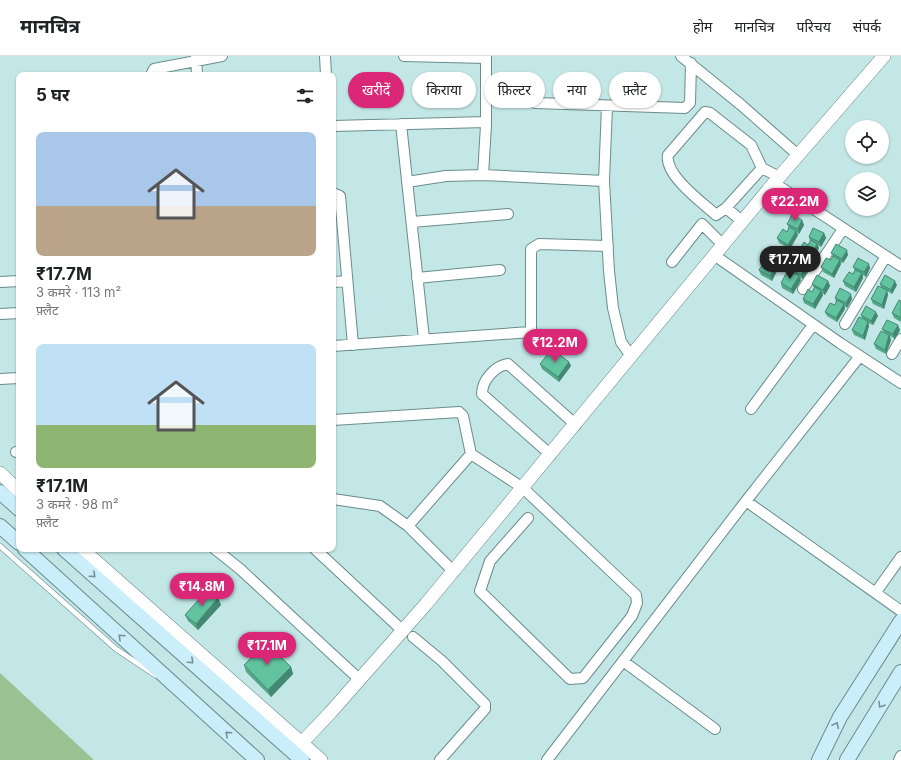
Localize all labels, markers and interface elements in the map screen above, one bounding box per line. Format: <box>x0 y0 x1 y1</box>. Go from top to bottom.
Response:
text: मानचित्र <box>20 15 80 38</box>
text: होम <box>693 18 712 35</box>
text: मानचित्र <box>734 18 775 35</box>
text: परिचय <box>797 18 831 35</box>
text: संपर्क <box>853 18 881 35</box>
chip: खरीदें <box>348 72 404 108</box>
chip: किराया <box>412 72 476 108</box>
chip: फ़िल्टर <box>484 72 545 108</box>
chip: नया <box>553 72 601 108</box>
chip: फ़्लैट <box>609 72 661 108</box>
text: 5 घर <box>36 85 69 105</box>
icon: filters <box>294 85 316 107</box>
map controls <box>845 120 889 216</box>
button: locate <box>845 120 889 164</box>
icon: home <box>140 158 212 230</box>
button: layers <box>845 172 889 216</box>
pin: ₹22.2M <box>762 188 828 222</box>
text: ₹22.2M <box>771 193 819 209</box>
pin: ₹17.7M <box>757 246 823 280</box>
text: ₹17.7M <box>769 251 811 267</box>
text: ₹17.7M <box>36 264 92 284</box>
text: 3 कमरे · 113 m² <box>36 284 121 300</box>
text: फ़्लैट <box>36 302 59 318</box>
pin: ₹12.2M <box>522 329 588 363</box>
text: ₹12.2M <box>532 334 578 350</box>
icon: home <box>140 370 212 442</box>
text: ₹17.1M <box>36 476 88 496</box>
text: 3 कमरे · 98 m² <box>36 496 119 512</box>
text: फ़्लैट <box>36 514 59 530</box>
one-way arrow <box>89 570 96 577</box>
pin: ₹14.8M <box>169 573 235 607</box>
text: ₹14.8M <box>179 578 225 594</box>
pin: ₹17.1M <box>234 632 300 666</box>
one-way arrow <box>118 635 126 642</box>
text: ₹17.1M <box>247 637 287 653</box>
one-way arrow <box>186 656 193 663</box>
one-way arrow <box>878 701 885 708</box>
one-way arrow <box>831 722 839 729</box>
one-way arrow <box>225 732 232 739</box>

